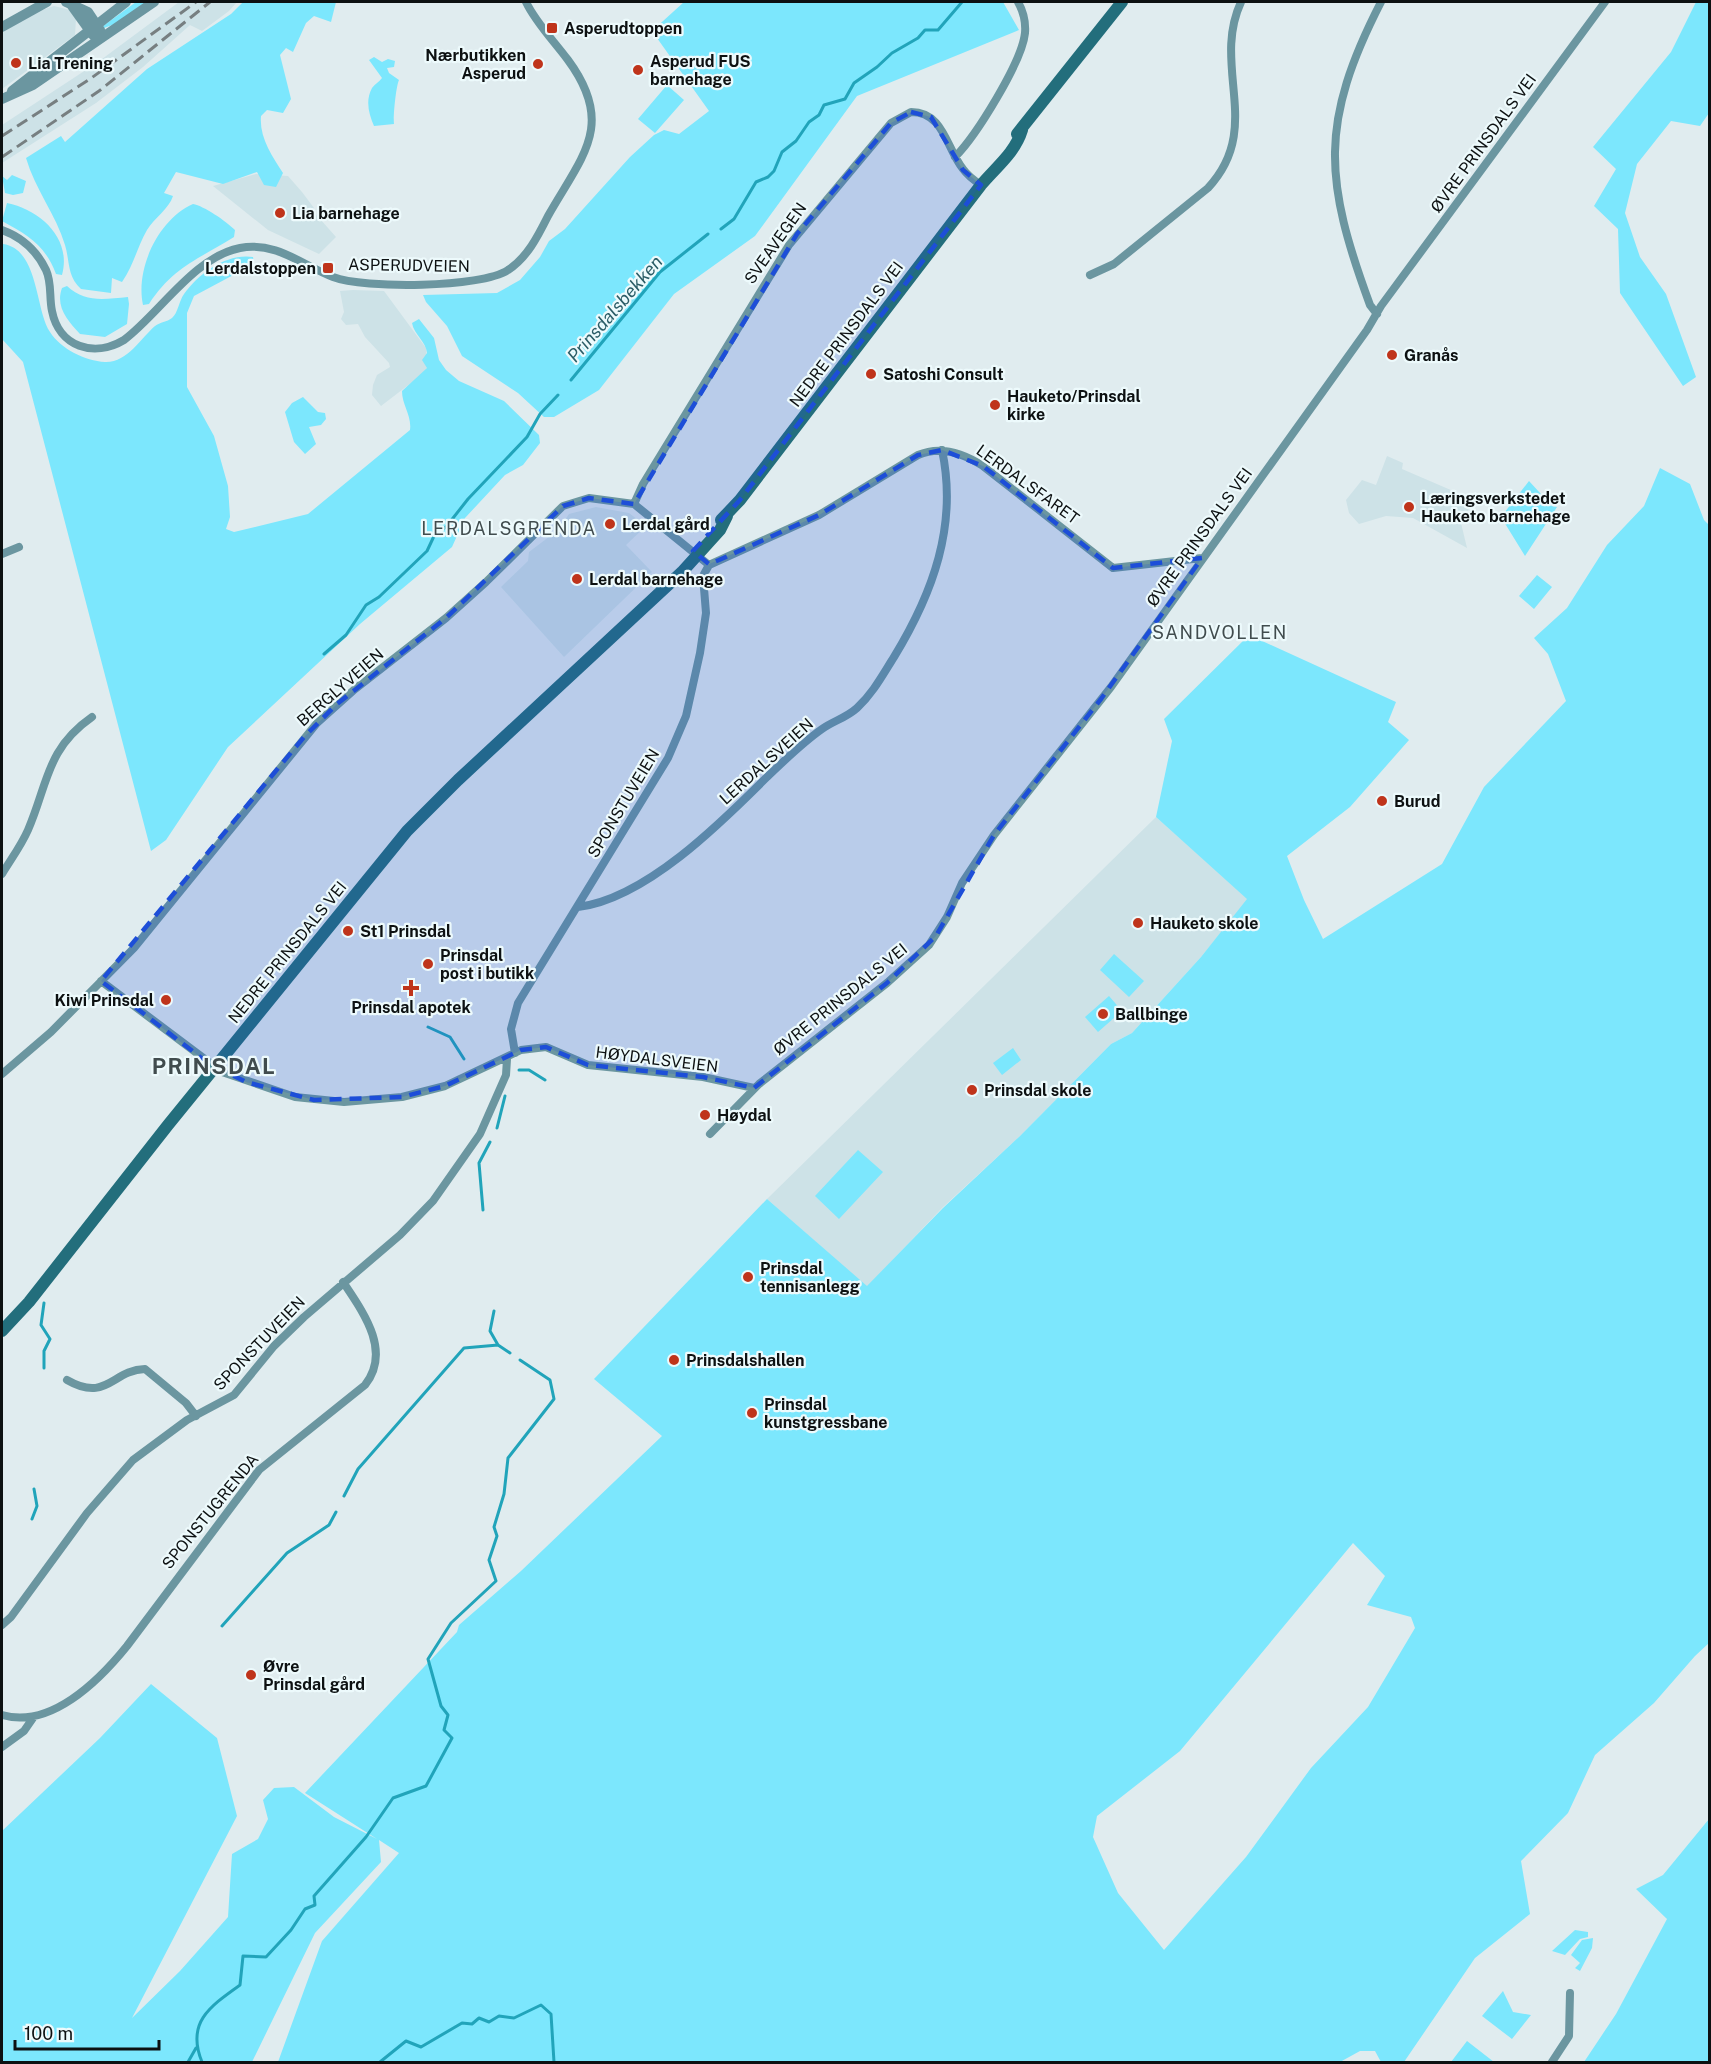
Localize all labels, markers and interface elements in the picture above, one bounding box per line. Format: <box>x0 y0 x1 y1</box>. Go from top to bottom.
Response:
place label: Asperudtoppen <box>564 19 682 38</box>
marker: Asperudtoppen <box>545 21 559 35</box>
place label: Nærbutikken Asperud <box>425 46 526 83</box>
place label: Asperud FUS barnehage <box>650 52 751 89</box>
place label: Lia Trening <box>28 54 113 73</box>
marker: Lia Trening <box>9 56 23 70</box>
marker: Nærbutikken Asperud <box>531 57 545 71</box>
marker: Asperud FUS barnehage <box>631 63 645 77</box>
street label: ØVRE PRINSDALS VEI <box>1427 70 1540 216</box>
street label: SVEAVEGEN <box>740 199 810 288</box>
place label: Lia barnehage <box>292 204 400 223</box>
marker: Lia barnehage <box>273 206 287 220</box>
water label: Prinsdalsbekken <box>563 251 666 366</box>
street label: ASPERUDVEIEN <box>348 255 470 276</box>
street label: NEDRE PRINSDALS VEI <box>786 258 907 411</box>
place label: Lerdalstoppen <box>205 259 316 278</box>
marker: Lerdalstoppen <box>321 261 335 275</box>
place label: Granås <box>1404 346 1458 365</box>
marker: Granås <box>1385 348 1399 362</box>
place label: Satoshi Consult <box>883 365 1004 384</box>
marker: Satoshi Consult <box>864 367 878 381</box>
place label: Hauketo/Prinsdal kirke <box>1007 387 1141 424</box>
marker: Hauketo/Prinsdal kirke <box>988 398 1002 412</box>
street label: LERDALSFARET <box>973 441 1083 528</box>
street label: ØVRE PRINSDALS VEI <box>1143 464 1256 610</box>
place label: Læringsverkstedet Hauketo barnehage <box>1421 489 1571 526</box>
marker: Læringsverkstedet Hauketo barnehage <box>1402 500 1416 514</box>
place label: Lerdal gård <box>622 515 710 534</box>
marker: Lerdal gård <box>603 517 617 531</box>
district label: LERDALSGRENDA <box>421 518 597 539</box>
place label: Lerdal barnehage <box>589 570 723 589</box>
marker: Lerdal barnehage <box>570 572 584 586</box>
district label: SANDVOLLEN <box>1152 622 1288 643</box>
street label: BERGLYVEIEN <box>293 645 388 730</box>
street label: LERDALSVEIEN <box>716 714 817 808</box>
street label: SPONSTUVEIEN <box>584 746 663 861</box>
place label: Burud <box>1394 792 1440 811</box>
marker: Burud <box>1375 794 1389 808</box>
street label: NEDRE PRINSDALS VEI <box>224 878 351 1027</box>
place label: Hauketo skole <box>1150 914 1258 933</box>
marker: Hauketo skole <box>1131 916 1145 930</box>
place label: St1 Prinsdal <box>360 922 451 941</box>
marker: St1 Prinsdal <box>341 924 355 938</box>
street label: ØVRE PRINSDALS VEI <box>770 940 911 1059</box>
place label: Prinsdal post i butikk <box>440 946 534 983</box>
marker: Prinsdal post i butikk <box>421 957 435 971</box>
marker: Prinsdal apotek <box>404 981 418 995</box>
place label: Kiwi Prinsdal <box>55 991 154 1010</box>
marker: Kiwi Prinsdal <box>159 993 173 1007</box>
place label: Prinsdal apotek <box>351 998 471 1017</box>
place label: Ballbinge <box>1115 1005 1188 1024</box>
marker: Ballbinge <box>1096 1007 1110 1021</box>
street label: HØYDALSVEIEN <box>595 1043 719 1076</box>
district label: PRINSDAL <box>152 1053 276 1079</box>
place label: Prinsdal skole <box>984 1081 1091 1100</box>
marker: Prinsdal skole <box>965 1083 979 1097</box>
place label: Høydal <box>717 1106 772 1125</box>
marker: Høydal <box>698 1108 712 1122</box>
place label: Prinsdal tennisanlegg <box>760 1259 860 1296</box>
marker: Prinsdal tennisanlegg <box>741 1270 755 1284</box>
street label: SPONSTUVEIEN <box>210 1292 309 1394</box>
place label: Prinsdalshallen <box>686 1351 805 1370</box>
marker: Prinsdalshallen <box>667 1353 681 1367</box>
place label: Prinsdal kunstgressbane <box>764 1395 887 1432</box>
marker: Prinsdal kunstgressbane <box>745 1406 759 1420</box>
street label: SPONSTUGRENDA <box>158 1450 263 1573</box>
place label: Øvre Prinsdal gård <box>263 1657 365 1694</box>
marker: Øvre Prinsdal gård <box>244 1668 258 1682</box>
scale bar <box>15 2013 159 2051</box>
text: 100 m <box>24 2023 73 2044</box>

